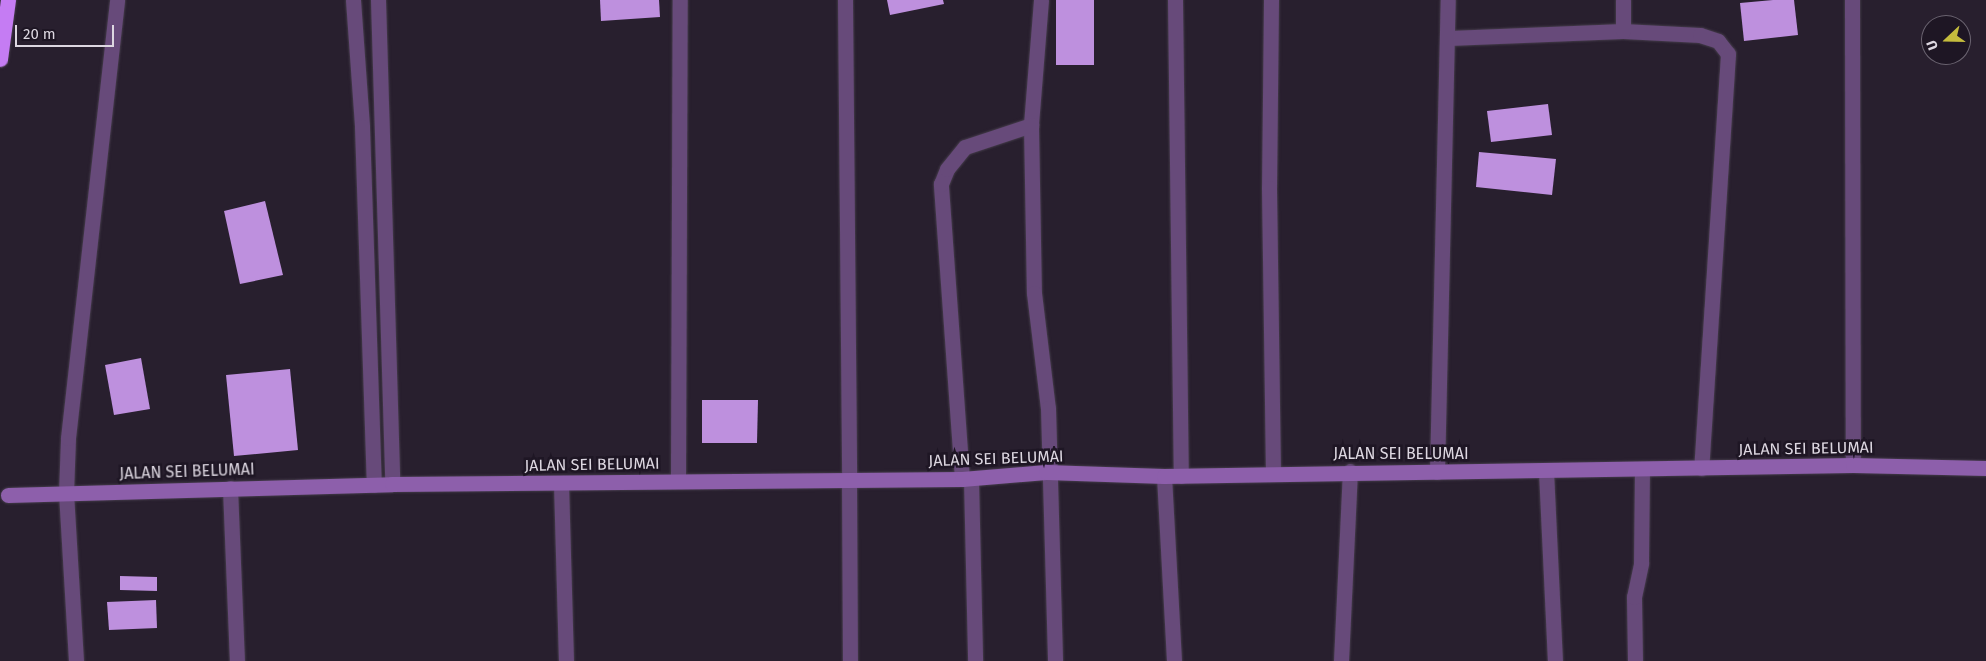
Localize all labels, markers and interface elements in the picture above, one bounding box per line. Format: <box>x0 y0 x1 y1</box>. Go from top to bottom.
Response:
scale bar <box>18 15 116 47</box>
north arrow <box>1921 15 1971 65</box>
text: 20 m <box>23 25 56 43</box>
text: U <box>1923 38 1942 53</box>
street label: JALAN SEI BELUMAI <box>1738 438 1874 460</box>
street label: JALAN SEI BELUMAI <box>1333 444 1469 464</box>
street label: JALAN SEI BELUMAI <box>928 447 1064 471</box>
street label: JALAN SEI BELUMAI <box>524 454 660 476</box>
street label: JALAN SEI BELUMAI <box>119 460 255 484</box>

